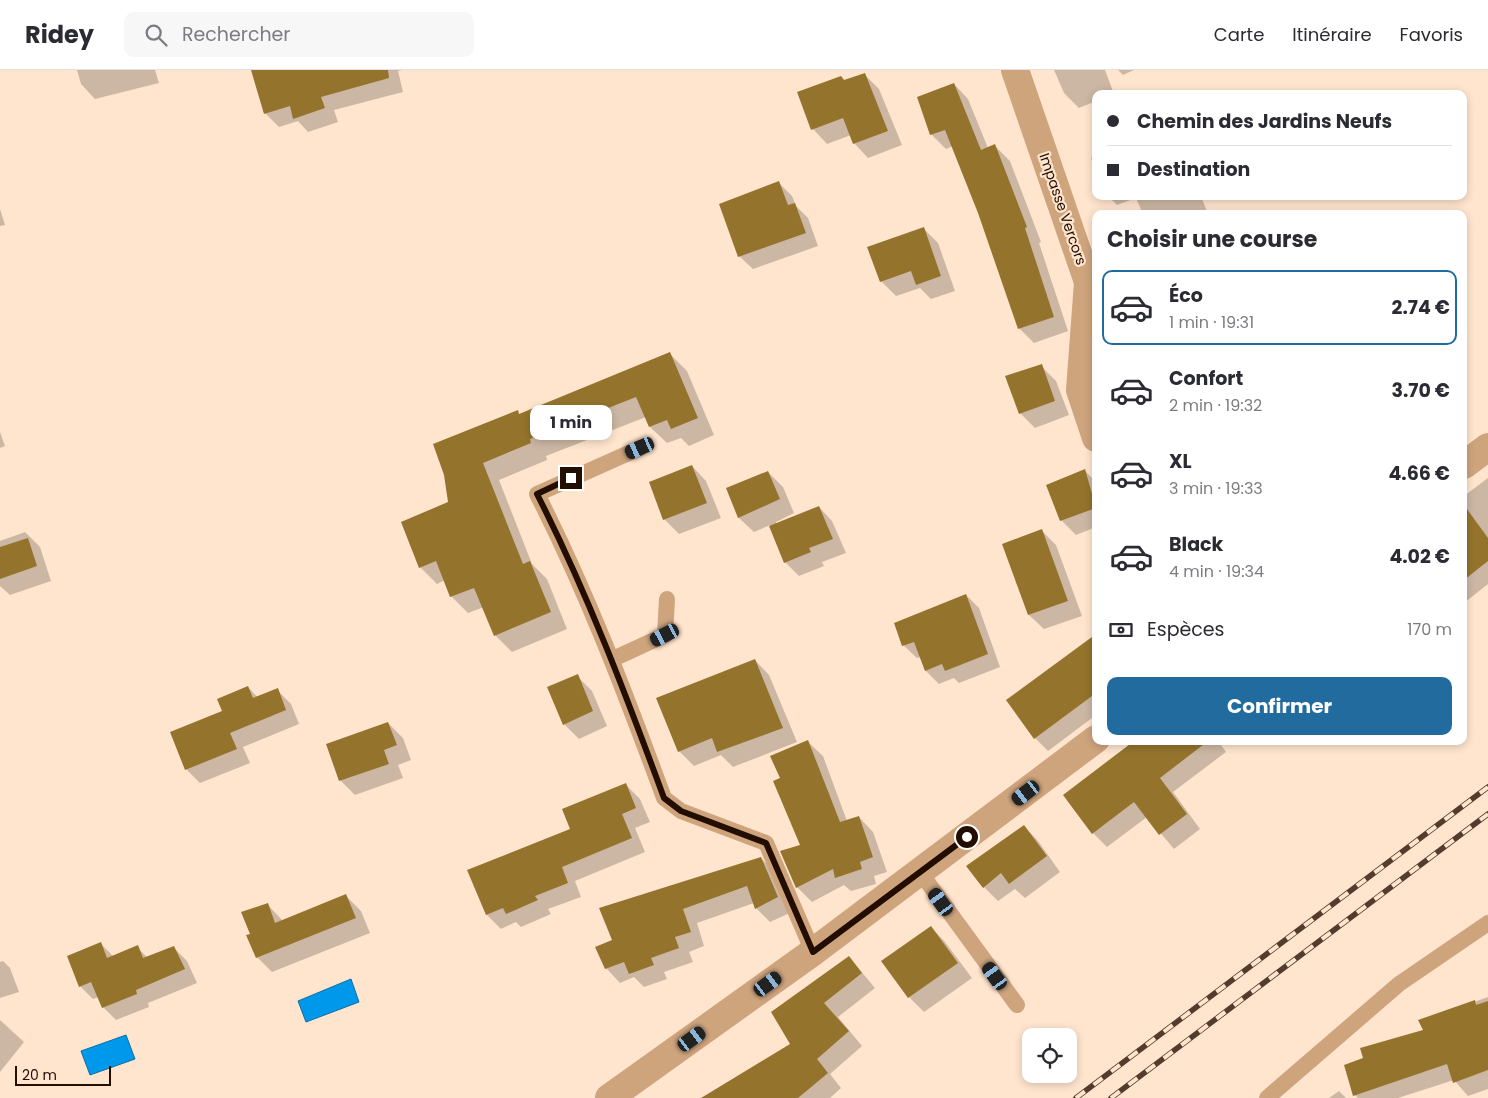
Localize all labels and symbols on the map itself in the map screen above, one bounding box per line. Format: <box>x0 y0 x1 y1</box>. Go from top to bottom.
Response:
street label: Impasse Vercors <box>1034 150 1092 268</box>
callout: 1 min <box>530 406 612 440</box>
car <box>623 435 656 461</box>
route end <box>560 467 582 489</box>
car <box>648 622 681 648</box>
car <box>1009 778 1042 808</box>
route start <box>956 826 978 848</box>
car <box>926 885 955 919</box>
car <box>980 959 1009 993</box>
car <box>751 969 784 999</box>
car <box>675 1024 708 1054</box>
scale bar <box>15 1063 111 1086</box>

